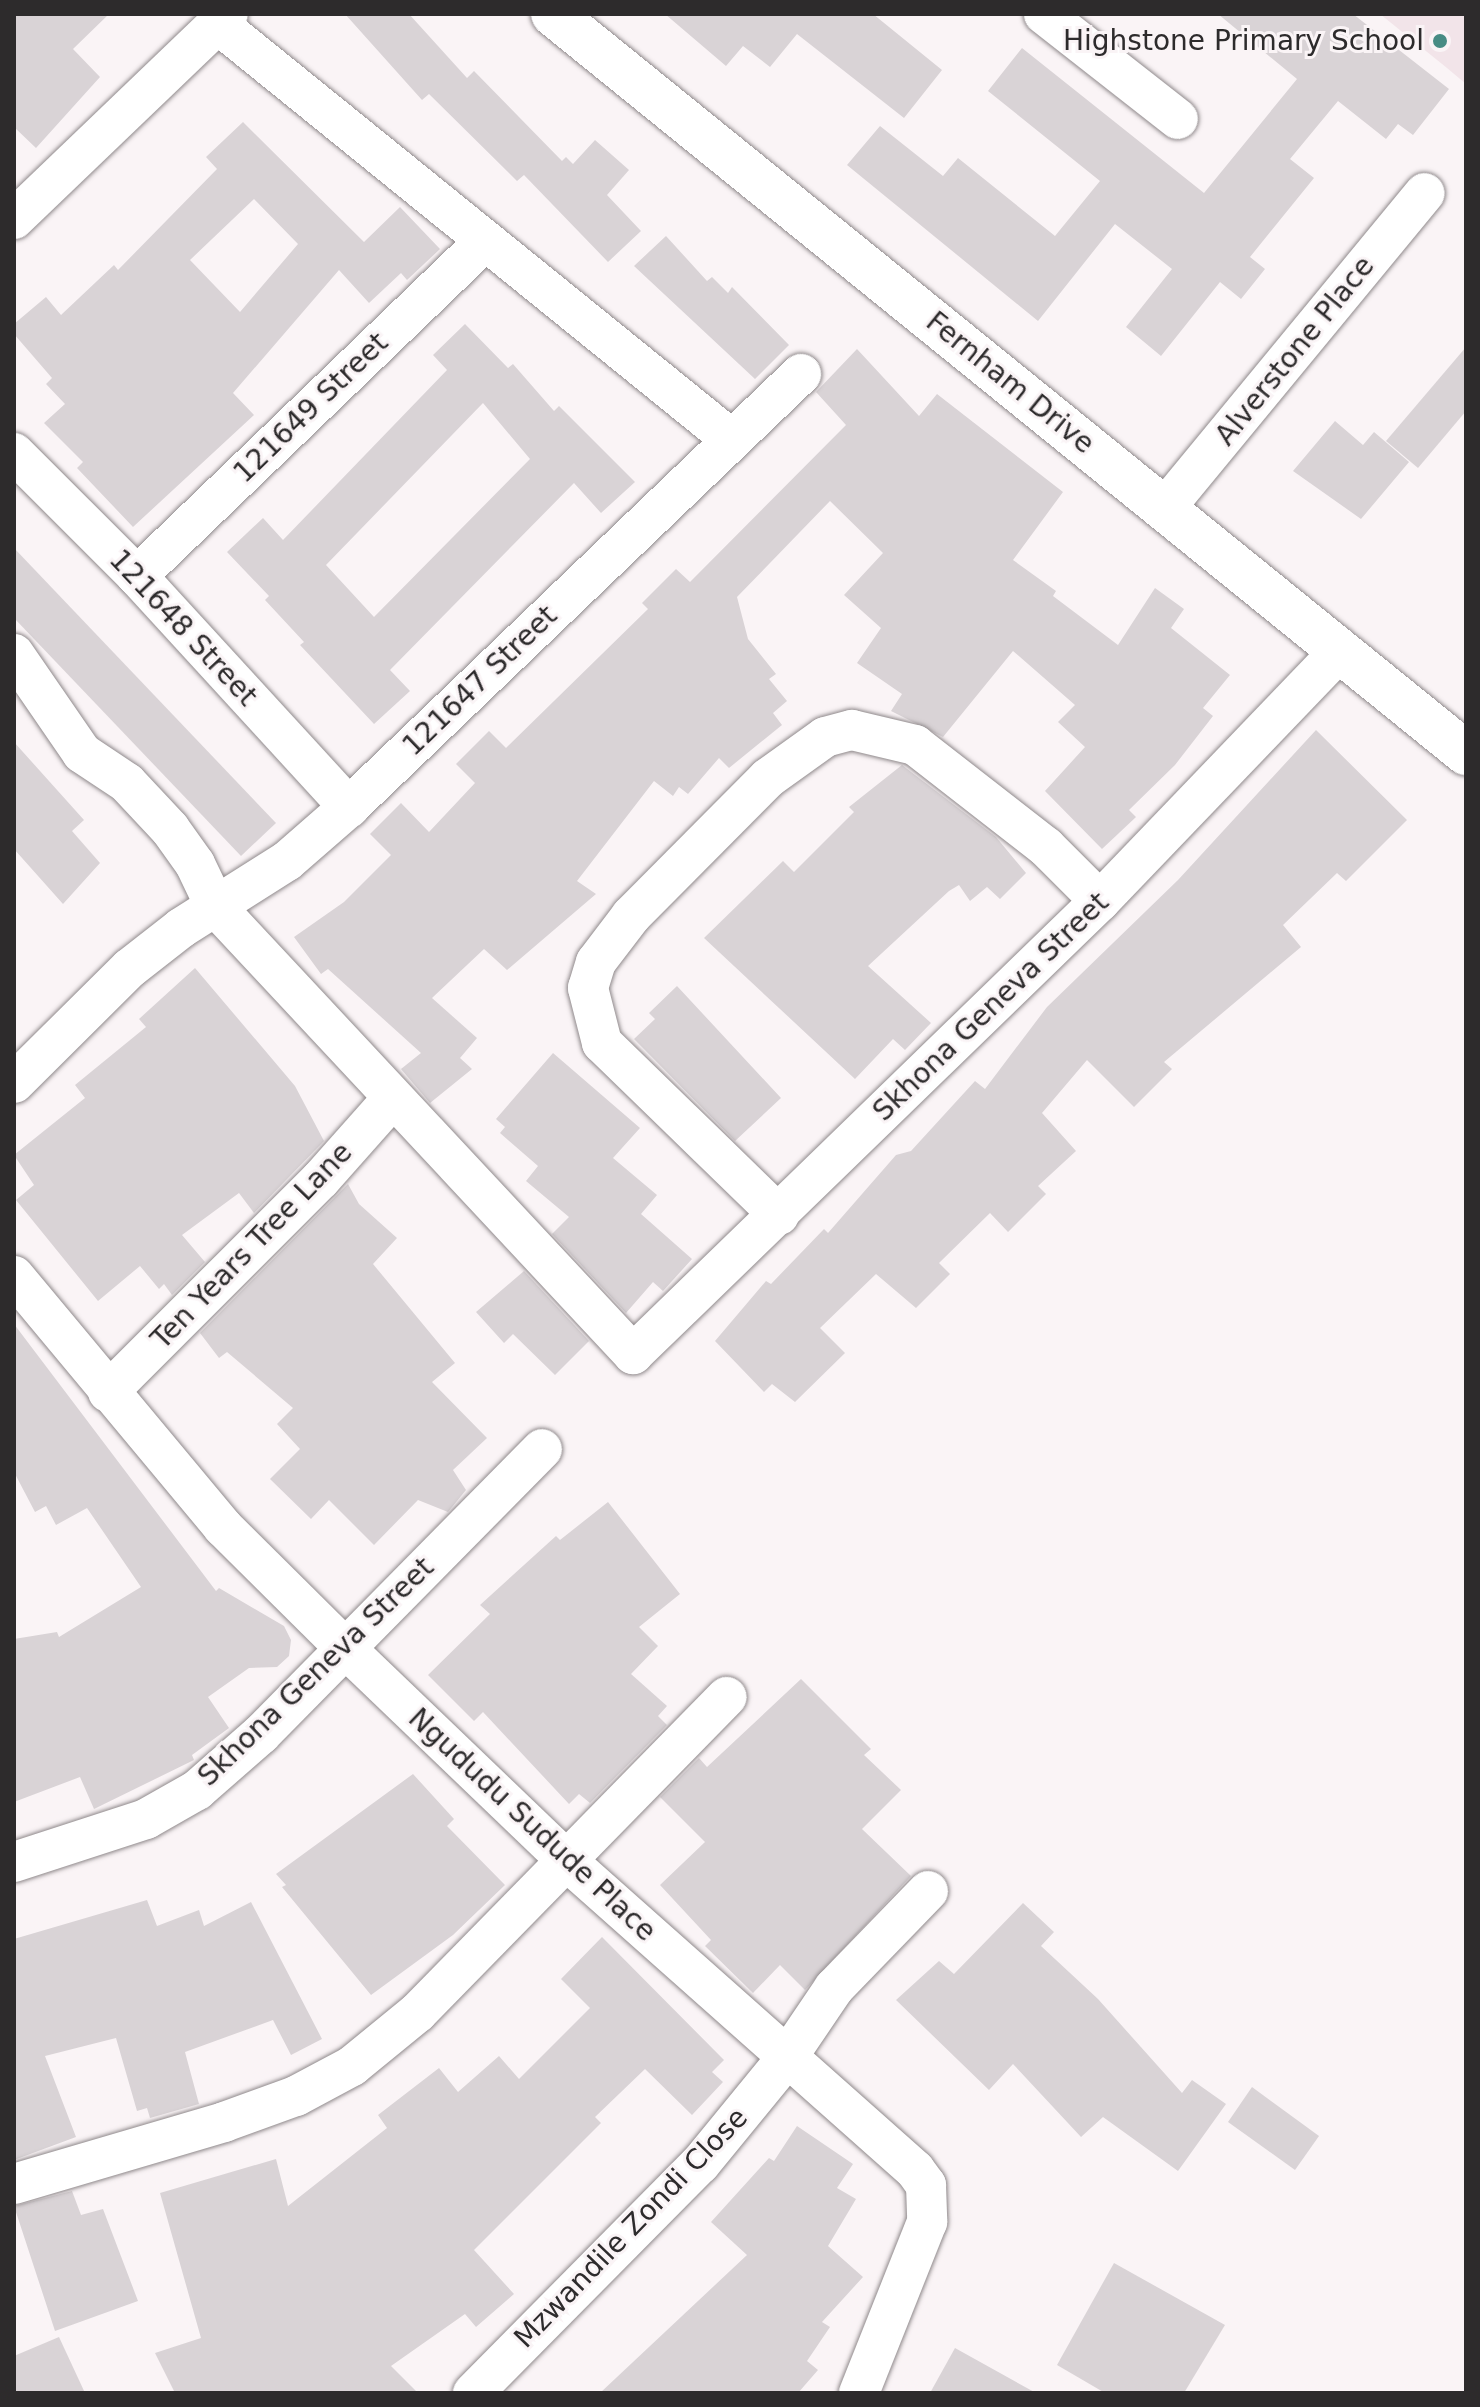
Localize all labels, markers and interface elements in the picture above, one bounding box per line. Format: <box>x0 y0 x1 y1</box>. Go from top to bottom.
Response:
place label: Highstone Primary School <box>1063 24 1424 58</box>
marker: Highstone Primary School <box>1431 32 1449 50</box>
street label: Alverstone Place <box>1209 250 1381 452</box>
street label: Fernham Drive <box>919 305 1101 461</box>
street label: 121649 Street <box>227 326 395 490</box>
street label: 121648 Street <box>102 543 264 713</box>
street label: 121647 Street <box>396 599 564 763</box>
street label: Skhona Geneva Street <box>866 886 1116 1128</box>
street label: Ten Years Tree Lane <box>145 1136 359 1356</box>
street label: Skhona Geneva Street <box>191 1551 441 1793</box>
street label: Ngududu Sudude Place <box>401 1702 663 1948</box>
street label: Mzwandile Zondi Close <box>507 2101 755 2355</box>

